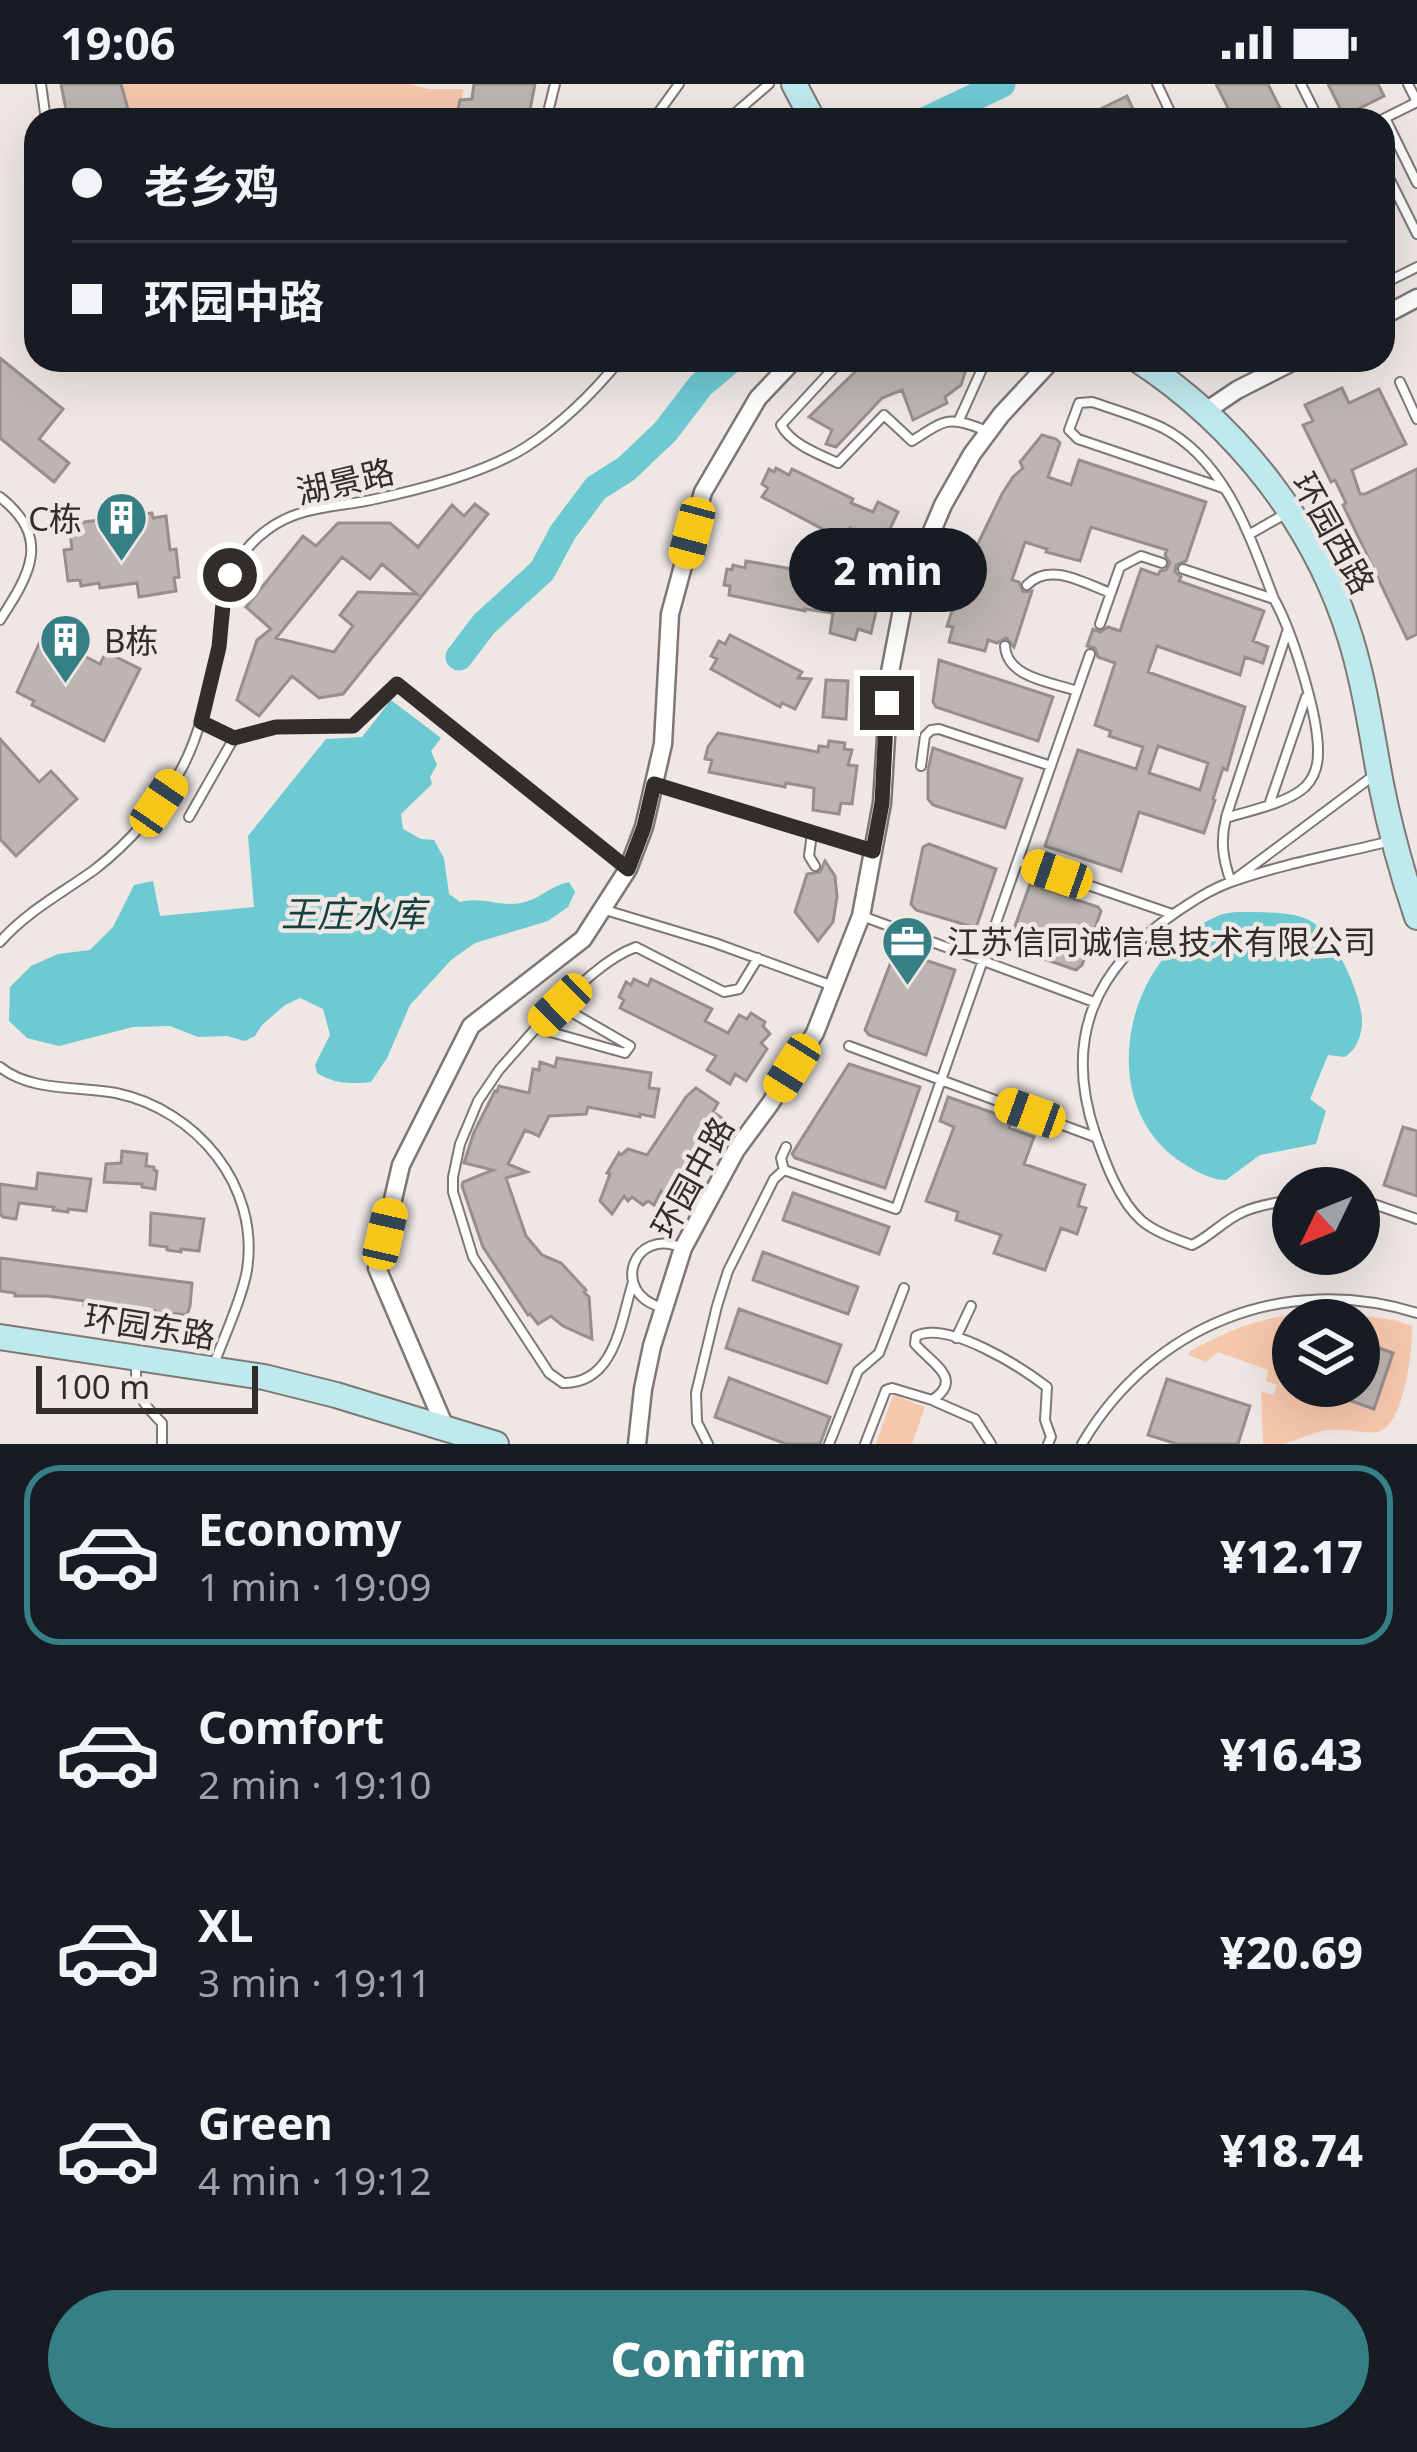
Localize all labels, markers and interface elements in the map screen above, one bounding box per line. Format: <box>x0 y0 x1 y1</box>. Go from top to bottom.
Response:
text: 19:06 <box>60 12 176 73</box>
text: 老乡鸡 <box>144 155 279 216</box>
text: 环园中路 <box>144 270 324 331</box>
street label: 湖景路 <box>292 448 398 514</box>
street label: 环园西路 <box>1282 464 1386 602</box>
building icon: C栋 <box>93 490 149 564</box>
car <box>665 494 719 572</box>
place label: C栋 <box>28 496 82 541</box>
callout: 2 min <box>788 529 986 613</box>
text: 2 min <box>834 543 942 596</box>
route start <box>203 548 257 602</box>
building icon: B栋 <box>37 612 93 686</box>
place label: B栋 <box>104 618 158 663</box>
route end <box>860 676 914 730</box>
car <box>124 763 194 843</box>
car <box>1017 845 1097 903</box>
water label: 王庄水库 <box>281 889 430 938</box>
office icon: 江苏信同诚信息技术有限公司 <box>880 913 936 987</box>
place label: 江苏信同诚信息技术有限公司 <box>947 919 1376 964</box>
car <box>522 967 598 1043</box>
car <box>758 1028 826 1108</box>
car <box>990 1084 1070 1142</box>
street label: 环园中路 <box>640 1108 744 1246</box>
north arrow <box>1272 1167 1380 1275</box>
map controls <box>1272 1167 1380 1407</box>
car <box>359 1195 411 1273</box>
street label: 环园东路 <box>81 1293 219 1359</box>
button: layers <box>1272 1299 1380 1407</box>
scale bar <box>36 1360 258 1413</box>
text: 100 m <box>54 1364 150 1409</box>
text: Economy <box>198 1498 402 1559</box>
icon: car <box>54 1501 162 1609</box>
text: ¥12.17 <box>1220 1525 1363 1586</box>
text: 1 min · 19:09 <box>198 1559 432 1612</box>
text: Comfort <box>198 1696 384 1757</box>
icon: car <box>54 1699 162 1807</box>
text: ¥16.43 <box>1220 1723 1363 1784</box>
text: 2 min · 19:10 <box>198 1757 432 1810</box>
text: XL <box>198 1894 253 1955</box>
icon: car <box>54 1897 162 2005</box>
text: ¥20.69 <box>1220 1921 1363 1982</box>
text: 3 min · 19:11 <box>198 1955 432 2008</box>
text: Green <box>198 2092 333 2153</box>
icon: car <box>54 2095 162 2203</box>
text: ¥18.74 <box>1220 2119 1363 2180</box>
text: 4 min · 19:12 <box>198 2153 432 2206</box>
button: Confirm <box>48 2290 1369 2428</box>

